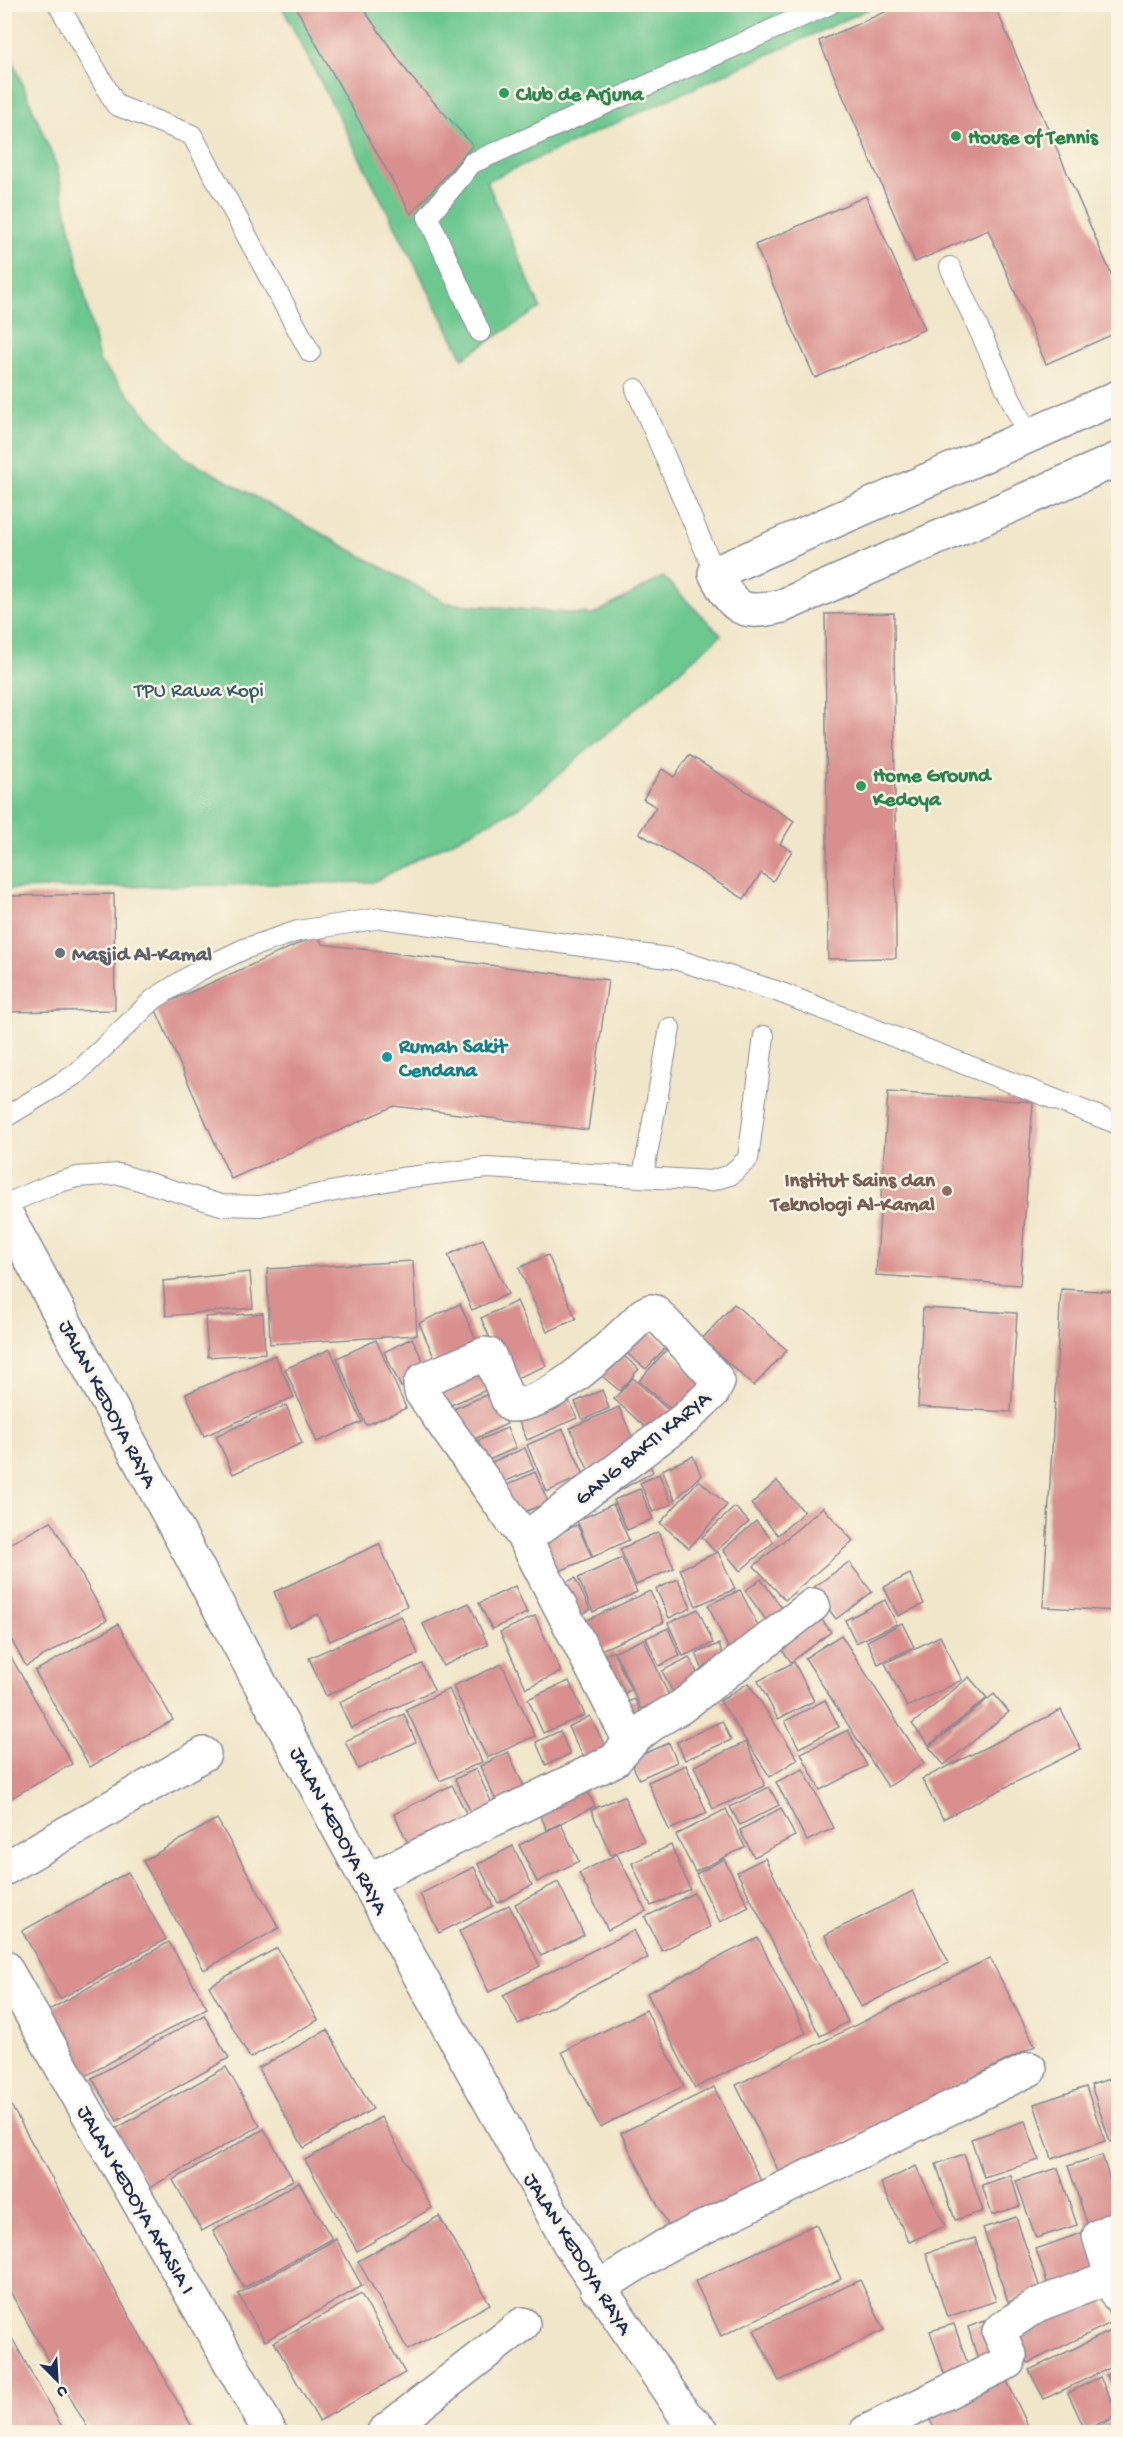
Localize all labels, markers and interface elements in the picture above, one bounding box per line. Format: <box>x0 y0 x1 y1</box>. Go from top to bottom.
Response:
place label: Club de Arjuna <box>515 84 645 109</box>
marker: Club de Arjuna <box>497 86 511 100</box>
place label: House of Tennis <box>968 127 1099 152</box>
marker: House of Tennis <box>949 129 963 143</box>
park label: TPU Rawa Kopi <box>133 680 264 705</box>
place label: Home Ground Kedoya <box>872 765 993 814</box>
marker: Home Ground Kedoya <box>854 779 868 793</box>
place label: Masjid Al-Kamal <box>72 944 212 969</box>
marker: Masjid Al-Kamal <box>53 946 67 960</box>
place label: Rumah Sakit Cendana <box>398 1036 509 1085</box>
marker: Rumah Sakit Cendana <box>380 1050 394 1064</box>
place label: Institut Sains dan Teknologi Al-Kamal <box>769 1170 936 1219</box>
marker: Institut Sains dan Teknologi Al-Kamal <box>940 1184 954 1198</box>
street label: JALAN KEDOYA RAYA <box>51 1317 161 1494</box>
street label: GANG BAKTI KARYA <box>571 1386 718 1512</box>
street label: JALAN KEDOYA RAYA <box>282 1744 392 1921</box>
street label: JALAN KEDOYA AKASIA I <box>70 2102 198 2300</box>
street label: JALAN KEDOYA RAYA <box>516 2169 637 2342</box>
north arrow <box>27 2350 87 2410</box>
text: U <box>53 2380 70 2401</box>

